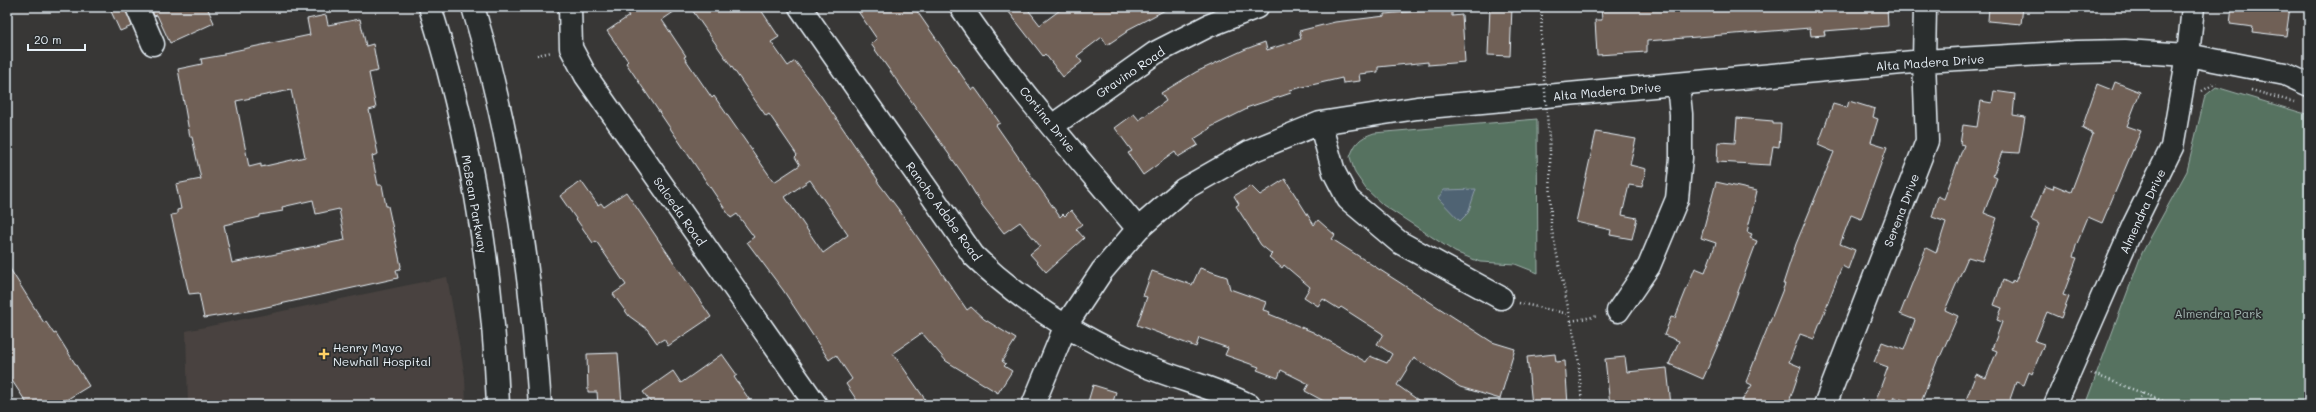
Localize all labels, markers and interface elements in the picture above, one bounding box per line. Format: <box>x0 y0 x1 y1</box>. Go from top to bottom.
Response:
scale bar <box>28 26 85 52</box>
text: 20 m <box>34 31 62 47</box>
street label: Gravino Road <box>1092 43 1168 101</box>
street label: Alta Madera Drive <box>1875 50 1985 74</box>
street label: Alta Madera Drive <box>1552 78 1662 104</box>
street label: Cortina Drive <box>1017 83 1079 155</box>
street label: McBean Parkway <box>458 154 492 254</box>
street label: Rancho Adobe Road <box>903 158 986 264</box>
street label: Almendra Drive <box>2115 166 2169 256</box>
street label: Serena Drive <box>1880 171 1922 249</box>
street label: Salceda Road <box>650 173 710 249</box>
park label: Almendra Park <box>2174 305 2262 321</box>
place label: Henry Mayo Newhall Hospital <box>333 339 431 369</box>
marker: Henry Mayo Newhall Hospital <box>318 348 330 360</box>

